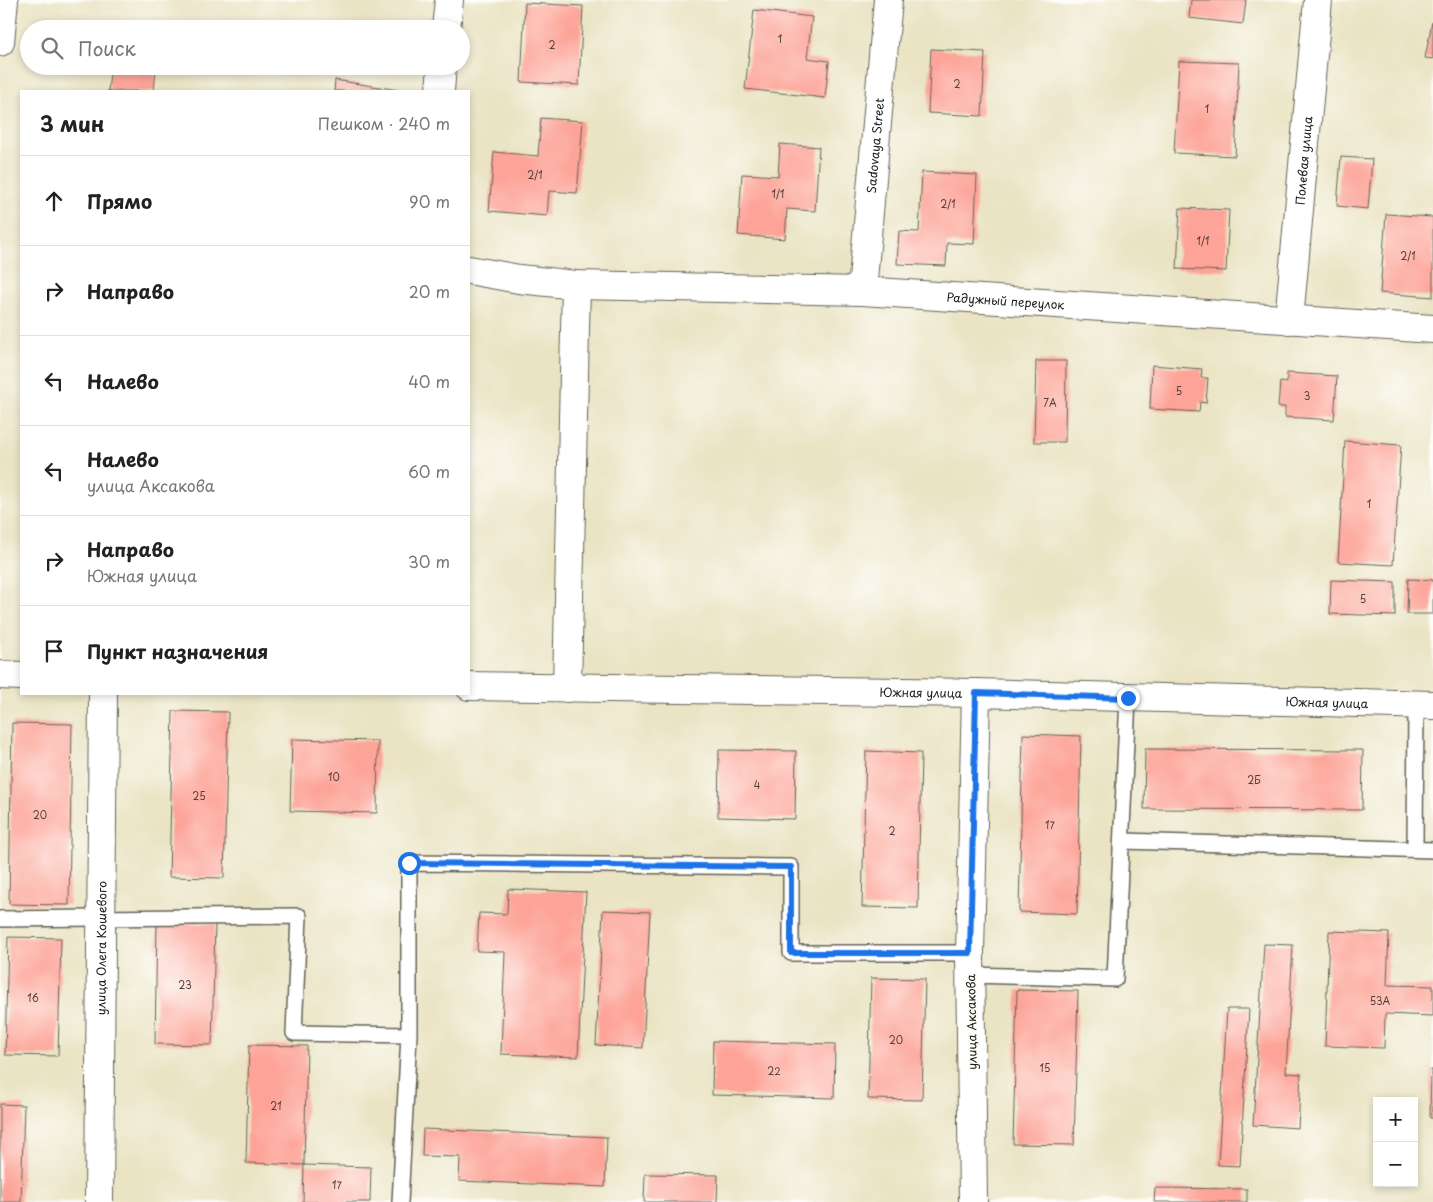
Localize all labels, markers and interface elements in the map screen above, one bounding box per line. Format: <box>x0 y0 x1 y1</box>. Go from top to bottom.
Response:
search box <box>20 20 470 75</box>
house number: 1 <box>778 31 782 46</box>
icon: search <box>38 34 66 62</box>
text: Поиск <box>78 34 136 62</box>
house number: 2 <box>548 37 556 52</box>
house number: 2 <box>953 76 961 91</box>
street label: Sadovaya Street <box>862 97 888 194</box>
house number: 1 <box>1205 101 1209 116</box>
text: 3 мин <box>40 107 104 139</box>
text: Пешком · 240 m <box>318 111 450 135</box>
street label: Полевая улица <box>1290 115 1316 206</box>
house number: 2/1 <box>527 167 543 182</box>
house number: 1/1 <box>771 186 785 201</box>
icon: ahead <box>40 187 68 215</box>
text: Прямо <box>87 187 152 215</box>
text: 90 m <box>409 189 450 213</box>
house number: 2/1 <box>940 196 956 211</box>
house number: 1/1 <box>1196 233 1210 248</box>
house number: 2/1 <box>1400 248 1416 263</box>
icon: right <box>40 277 68 305</box>
text: Направо <box>87 277 174 305</box>
text: 20 m <box>409 279 450 303</box>
street label: Радужный переулок <box>946 288 1066 314</box>
icon: left <box>40 367 68 395</box>
text: Налево <box>87 367 159 395</box>
text: 40 m <box>408 369 450 393</box>
house number: 5 <box>1176 383 1182 398</box>
house number: 3 <box>1304 388 1310 403</box>
house number: 7А <box>1043 395 1057 410</box>
text: Налево <box>87 445 159 473</box>
icon: left <box>40 457 68 485</box>
text: 60 m <box>408 459 450 483</box>
text: улица Аксакова <box>87 473 215 497</box>
house number: 1 <box>1367 496 1371 511</box>
text: Направо <box>87 535 174 563</box>
icon: right <box>40 547 68 575</box>
text: 30 m <box>408 549 450 573</box>
text: Южная улица <box>87 563 197 587</box>
house number: 5 <box>1360 591 1366 606</box>
icon: arrive <box>40 637 68 665</box>
text: Пункт назначения <box>87 637 268 665</box>
street label: Южная улица <box>880 683 963 702</box>
route end <box>1117 687 1140 710</box>
street label: Южная улица <box>1285 692 1369 712</box>
house number: 10 <box>328 769 340 784</box>
house number: 2Б <box>1247 772 1261 787</box>
house number: 4 <box>754 777 761 792</box>
house number: 25 <box>192 788 206 803</box>
house number: 20 <box>33 807 47 822</box>
house number: 17 <box>1045 817 1056 832</box>
house number: 2 <box>888 823 896 838</box>
route start <box>398 852 421 875</box>
street label: улица Олега Кошевого <box>91 881 111 1015</box>
street label: улица Аксакова <box>961 973 981 1070</box>
house number: 23 <box>178 977 192 992</box>
house number: 16 <box>27 990 39 1005</box>
house number: 53А <box>1370 993 1391 1008</box>
house number: 20 <box>889 1032 903 1047</box>
house number: 15 <box>1040 1060 1050 1075</box>
house number: 22 <box>767 1063 781 1078</box>
map controls <box>1373 1097 1418 1187</box>
button: + <box>1373 1097 1418 1142</box>
house number: 21 <box>270 1098 282 1113</box>
button: − <box>1373 1142 1418 1187</box>
house number: 17 <box>332 1177 343 1192</box>

